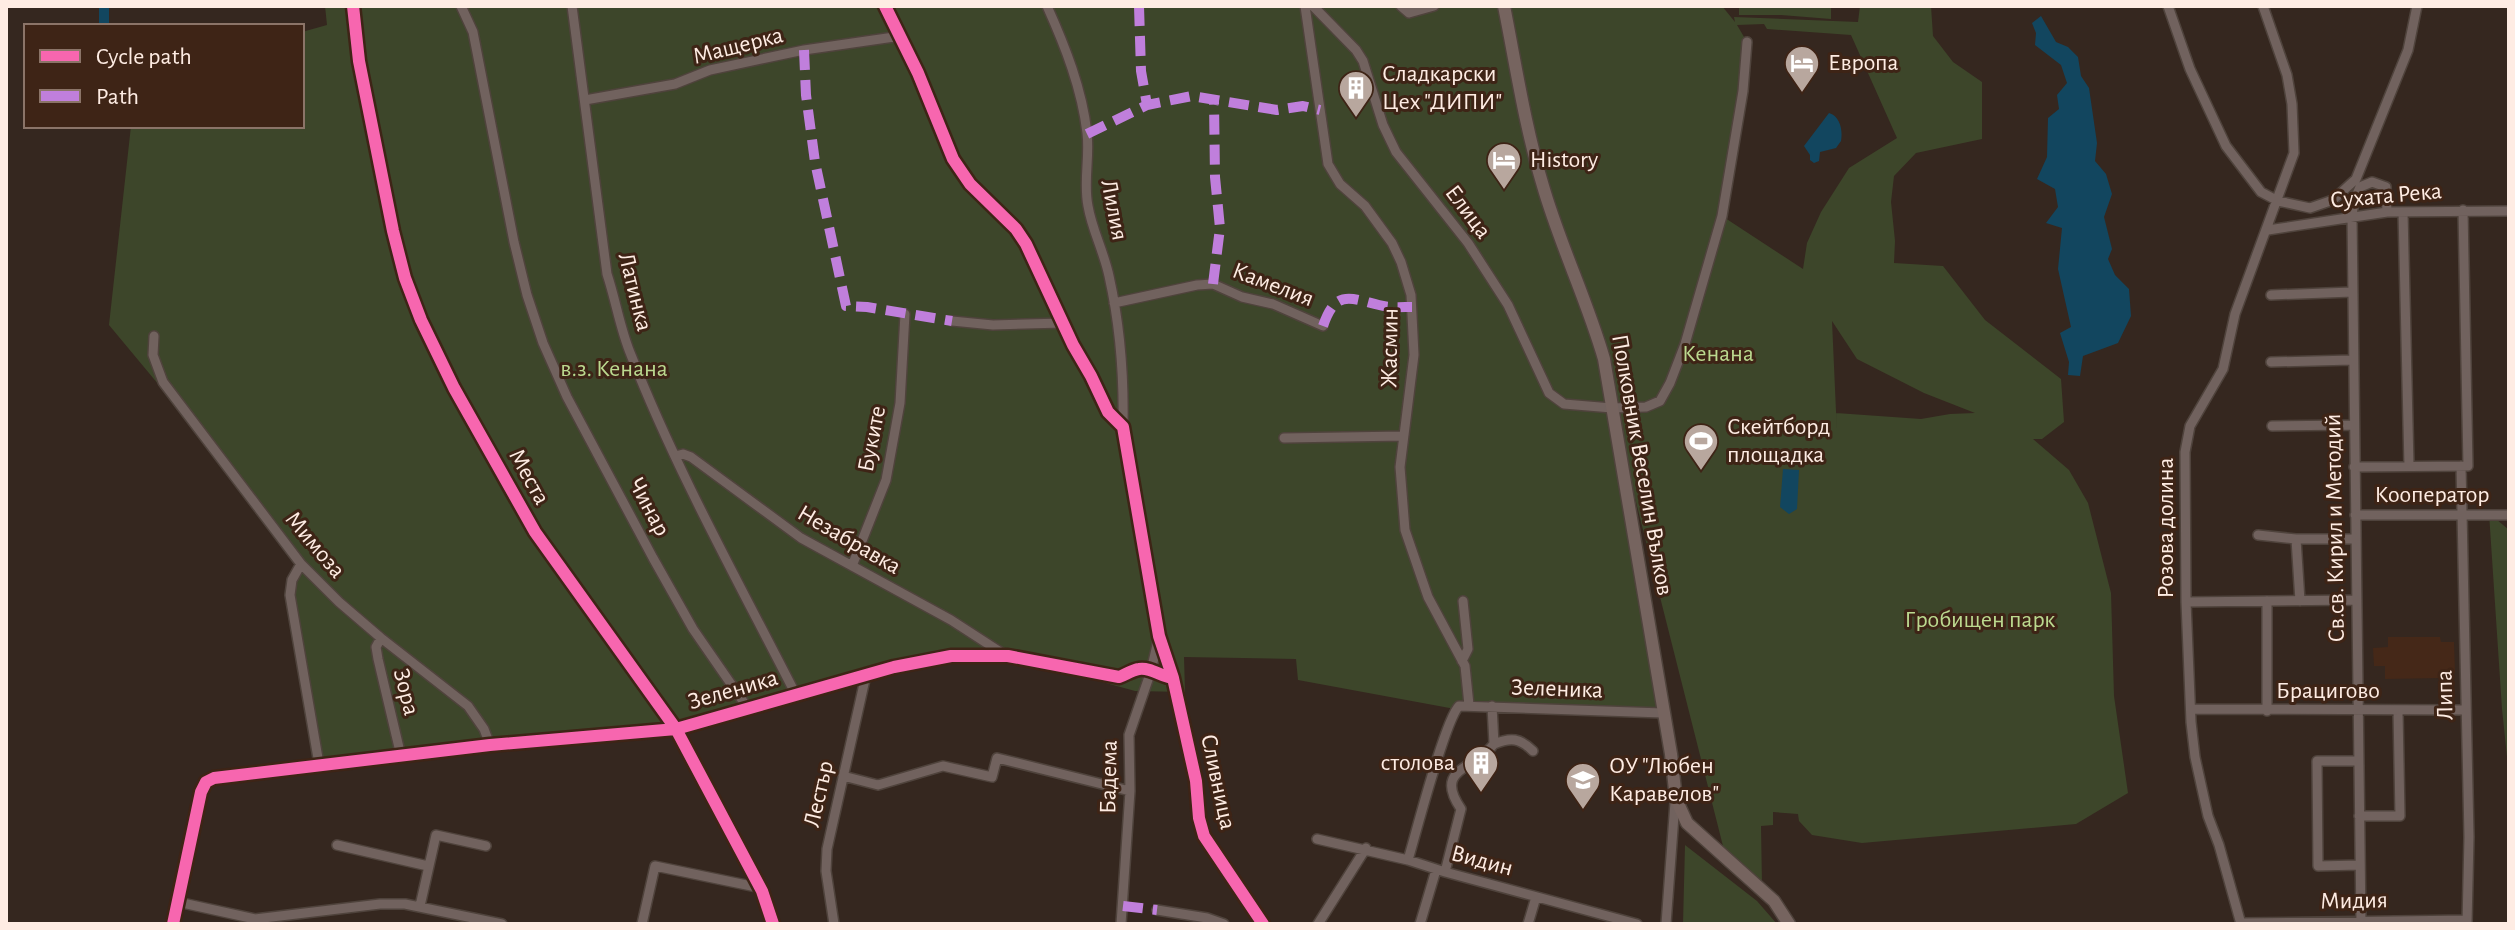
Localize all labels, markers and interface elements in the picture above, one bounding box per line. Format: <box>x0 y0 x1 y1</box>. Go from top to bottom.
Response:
street label: Мащерка <box>690 23 786 69</box>
legend <box>24 24 304 128</box>
hotel icon: Европа <box>1783 44 1821 94</box>
text: Cycle path <box>96 45 192 69</box>
place label: Европа <box>1828 51 1899 75</box>
place label: Сладкарски Цех "ДИПИ" <box>1382 62 1502 114</box>
building icon: Сладкарски Цех "ДИПИ" <box>1337 69 1375 119</box>
text: Path <box>96 85 139 109</box>
hotel icon: History <box>1485 141 1523 191</box>
place label: History <box>1530 148 1598 172</box>
street label: Лилия <box>1096 178 1132 242</box>
street label: Сухата Река <box>2329 179 2443 213</box>
street label: Елица <box>1440 181 1496 243</box>
street label: Латинка <box>614 250 656 334</box>
street label: Камелия <box>1229 259 1317 311</box>
street label: Жасмин <box>1377 308 1403 388</box>
street label: Полковник Веселин Вълков <box>1607 333 1677 597</box>
park label: Кенана <box>1682 342 1754 366</box>
park label: в.з. Кенана <box>560 357 668 381</box>
street label: Буките <box>854 404 890 474</box>
street label: Св.св. Кирил и Методий <box>2321 413 2349 643</box>
place label: Скейтборд площадка <box>1727 415 1830 467</box>
sports icon: Скейтборд площадка <box>1682 422 1720 472</box>
street label: Места <box>504 445 554 509</box>
street label: Розова долина <box>2154 457 2178 599</box>
street label: Чинар <box>624 474 674 540</box>
street label: Кооператор <box>2375 483 2489 507</box>
street label: Незабравка <box>793 501 905 579</box>
street label: Мимоза <box>280 507 350 583</box>
park label: Гробищен парк <box>1905 608 2055 632</box>
street label: Зора <box>389 666 423 718</box>
street label: Зеленика <box>685 666 781 714</box>
street label: Липа <box>2433 670 2457 720</box>
street label: Зеленика <box>1511 675 1603 703</box>
street label: Брацигово <box>2276 679 2380 703</box>
street label: Сливница <box>1196 732 1240 832</box>
street label: Бадема <box>1096 740 1122 814</box>
building icon: столова <box>1462 744 1500 794</box>
place label: столова <box>1381 751 1455 775</box>
place label: ОУ "Любен Каравелов" <box>1609 754 1719 806</box>
street label: Лестър <box>800 759 838 829</box>
school or university icon: ОУ "Любен Каравелов" <box>1564 761 1602 811</box>
street label: Видин <box>1448 841 1516 881</box>
street label: Мидия <box>2320 888 2388 914</box>

